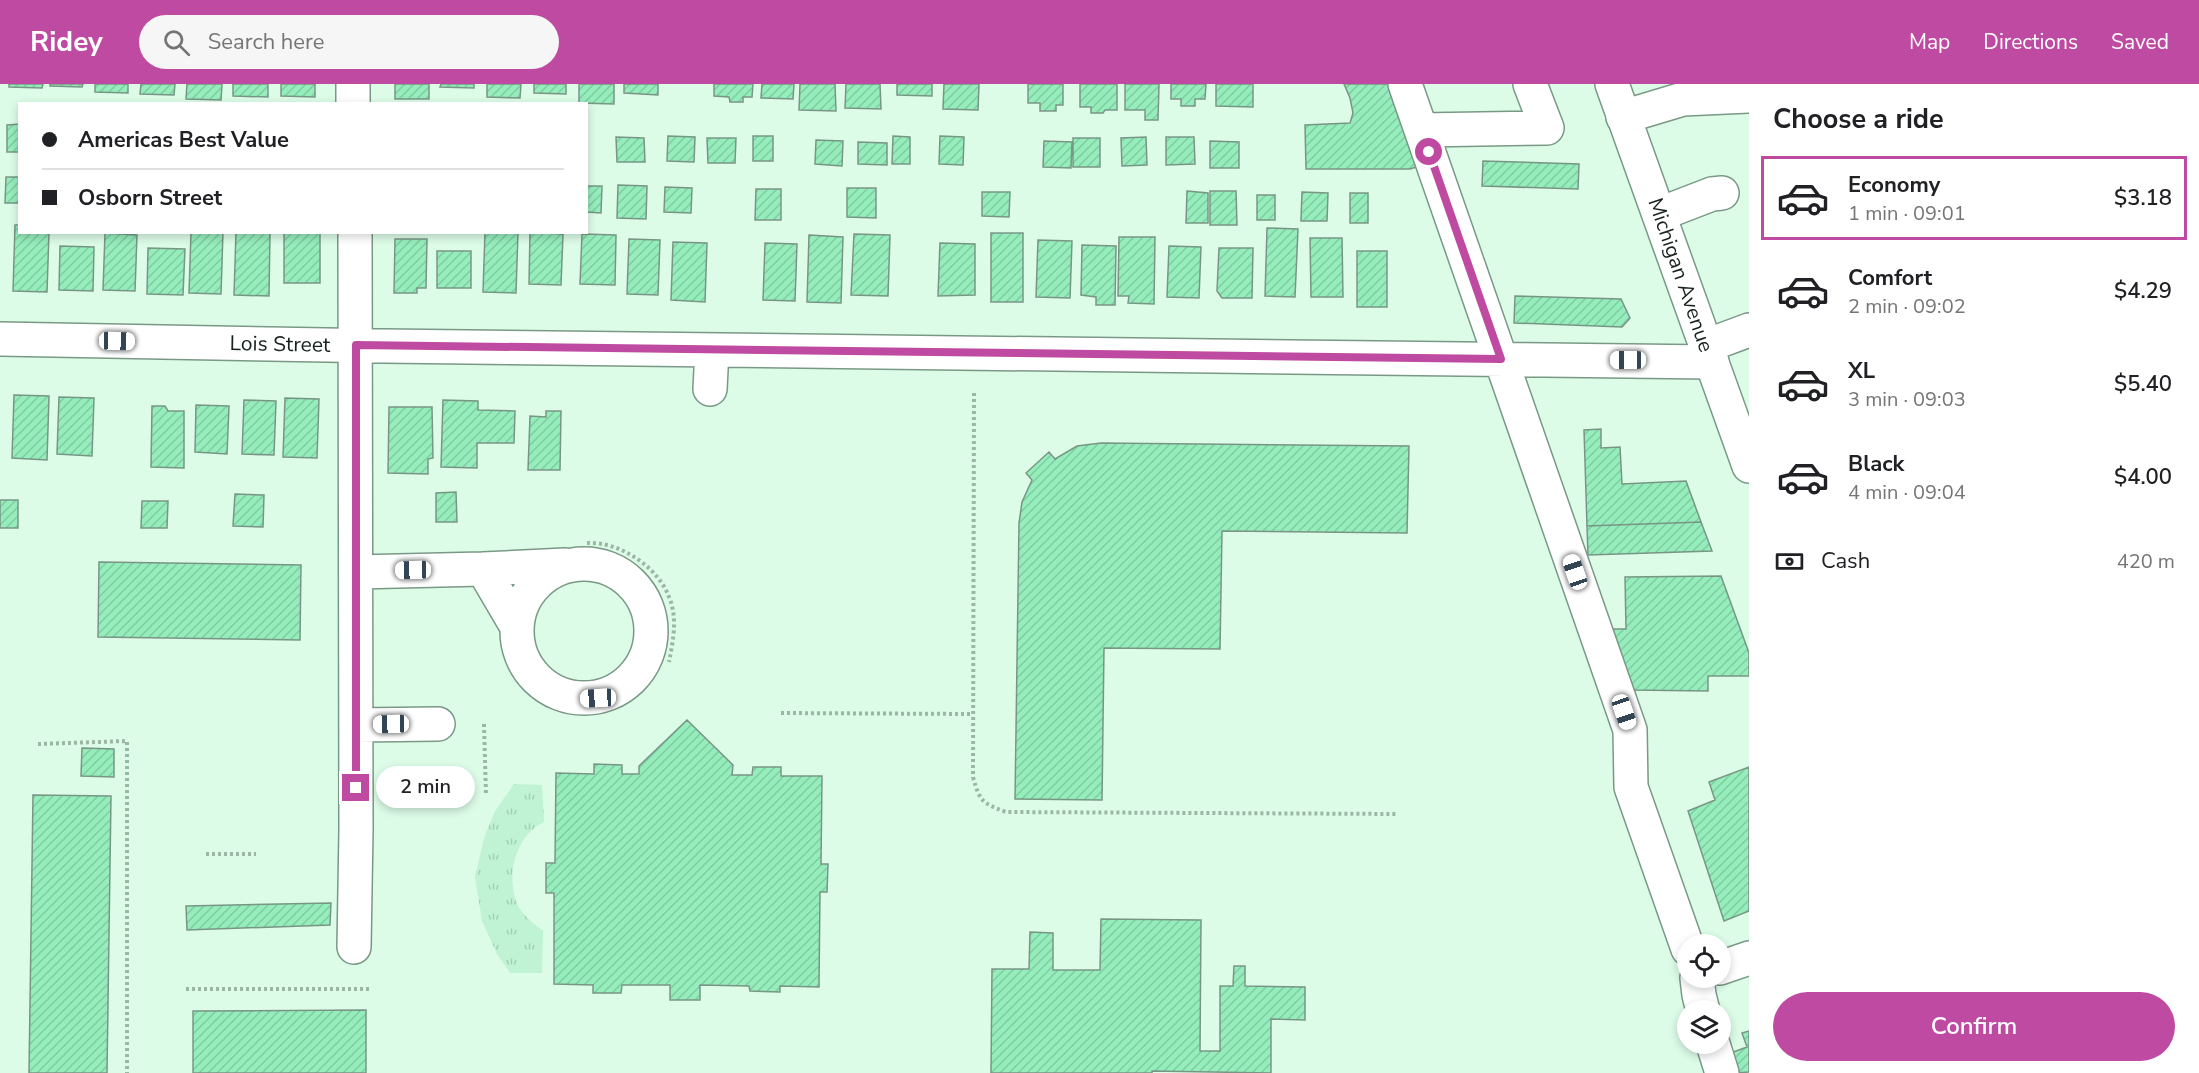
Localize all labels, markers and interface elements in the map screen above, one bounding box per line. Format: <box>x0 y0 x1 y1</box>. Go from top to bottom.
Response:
search box <box>139 15 559 69</box>
text: Ridey <box>30 23 103 61</box>
icon: search <box>160 26 193 59</box>
text: Search here <box>208 27 324 57</box>
text: Map <box>1909 28 1950 56</box>
text: Directions <box>1983 28 2078 56</box>
text: Saved <box>2111 28 2169 56</box>
text: Choose a ride <box>1773 101 1944 138</box>
text: Americas Best Value <box>78 125 289 155</box>
route start <box>1415 138 1442 165</box>
text: Economy <box>1848 170 1940 200</box>
icon: car <box>1776 171 1830 225</box>
text: Osborn Street <box>78 183 222 213</box>
text: $3.18 <box>2114 183 2172 213</box>
street label: Michigan Avenue <box>1641 194 1721 356</box>
text: 1 min · 09:01 <box>1848 200 1966 227</box>
text: Comfort <box>1848 263 1932 293</box>
icon: car <box>1776 264 1830 318</box>
text: $4.29 <box>2114 276 2172 306</box>
text: 2 min · 09:02 <box>1848 293 1966 320</box>
street label: Lois Street <box>229 329 331 359</box>
car <box>99 332 135 350</box>
car <box>1610 351 1646 369</box>
text: XL <box>1848 356 1875 386</box>
icon: car <box>1776 357 1830 411</box>
text: $5.40 <box>2114 369 2172 399</box>
text: 3 min · 09:03 <box>1848 386 1966 413</box>
text: Black <box>1848 449 1904 479</box>
icon: car <box>1776 450 1830 504</box>
text: $4.00 <box>2114 462 2172 492</box>
text: 4 min · 09:04 <box>1848 479 1966 506</box>
icon: cash <box>1773 545 1806 578</box>
text: Cash <box>1821 546 1870 576</box>
text: 420 m <box>2117 548 2175 575</box>
car <box>1561 552 1589 592</box>
car <box>395 561 431 579</box>
car <box>580 688 616 708</box>
car <box>1610 692 1638 732</box>
car <box>373 715 409 733</box>
callout: 2 min <box>377 767 476 809</box>
text: 2 min <box>400 773 451 800</box>
route end <box>342 774 369 801</box>
map controls <box>1677 934 1731 1054</box>
button: locate <box>1677 934 1731 988</box>
button: Confirm <box>1773 992 2175 1061</box>
button: layers <box>1677 1000 1731 1054</box>

